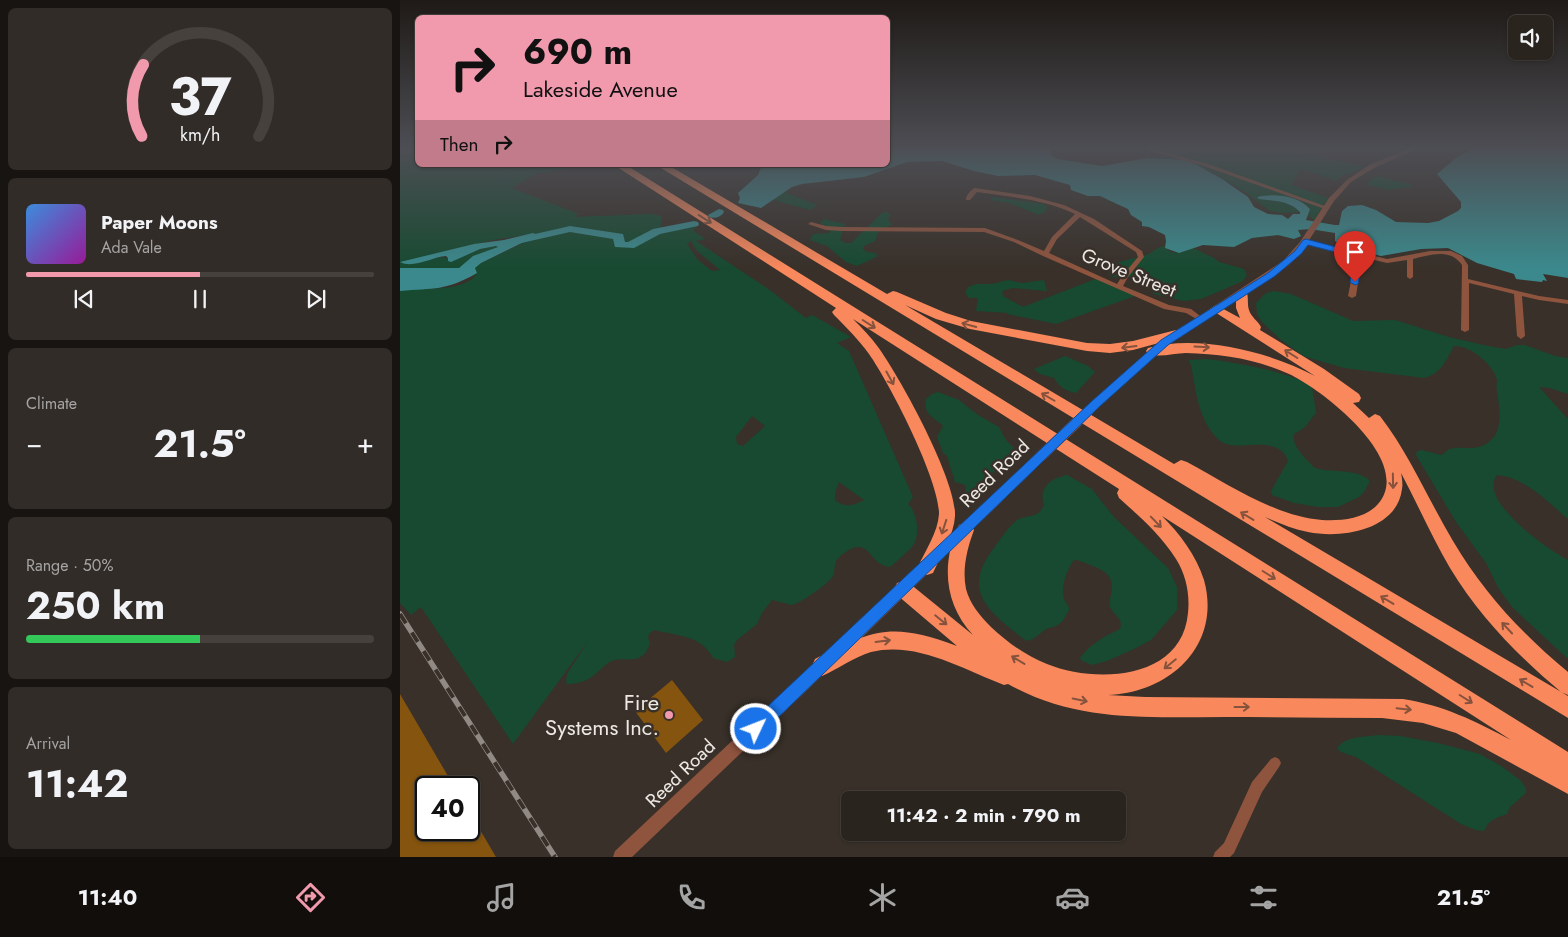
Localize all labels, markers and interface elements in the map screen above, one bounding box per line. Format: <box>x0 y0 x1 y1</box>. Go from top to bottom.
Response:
map controls <box>1508 15 1553 60</box>
button: sound <box>1508 15 1553 60</box>
text: 690 m <box>523 27 632 77</box>
icon: right <box>440 35 505 100</box>
text: 37 <box>169 59 232 135</box>
text: Lakeside Avenue <box>523 73 678 105</box>
text: km/h <box>180 122 220 148</box>
icon: right <box>489 130 517 158</box>
text: Then <box>440 131 479 158</box>
text: Paper Moons <box>101 209 218 236</box>
one-way arrow <box>697 214 711 224</box>
pin <box>1334 231 1376 282</box>
text: Ada Vale <box>101 236 162 259</box>
icon: arrive <box>1341 238 1369 266</box>
street label: Grove Street <box>1077 241 1181 304</box>
icon: previous <box>70 285 98 313</box>
icon: pause <box>186 285 214 313</box>
icon: next <box>302 285 330 313</box>
one-way arrow <box>862 319 876 329</box>
one-way arrow <box>962 320 978 329</box>
one-way arrow <box>1122 342 1138 352</box>
one-way arrow <box>1194 343 1210 352</box>
one-way arrow <box>1284 349 1298 359</box>
one-way arrow <box>886 370 896 384</box>
text: Climate <box>26 392 77 415</box>
one-way arrow <box>1041 392 1055 402</box>
text: 21.5° <box>153 416 246 471</box>
text: − <box>26 423 43 464</box>
text: + <box>357 423 374 464</box>
street label: Reed Road <box>953 433 1035 514</box>
one-way arrow <box>1389 473 1398 489</box>
one-way arrow <box>1241 511 1255 521</box>
one-way arrow <box>1150 516 1162 529</box>
one-way arrow <box>938 519 948 535</box>
text: Range · 50% <box>26 554 113 577</box>
one-way arrow <box>1262 570 1276 581</box>
text: 250 km <box>26 578 165 633</box>
one-way arrow <box>1380 594 1394 604</box>
one-way arrow <box>934 614 947 625</box>
one-way arrow <box>1501 622 1512 635</box>
one-way arrow <box>875 636 891 646</box>
one-way arrow <box>1011 654 1025 664</box>
one-way arrow <box>1164 658 1177 669</box>
one-way arrow <box>1520 678 1534 688</box>
place label: Fire Systems Inc. <box>545 686 659 743</box>
one-way arrow <box>1458 695 1472 705</box>
one-way arrow <box>1071 696 1087 705</box>
position arrow <box>729 702 781 754</box>
one-way arrow <box>1234 702 1250 712</box>
one-way arrow <box>1396 704 1412 714</box>
marker: Fire Systems Inc. <box>663 709 675 721</box>
text: Arrival <box>26 732 70 755</box>
street label: Reed Road <box>639 733 721 814</box>
text: 11:42 <box>26 756 128 811</box>
speed limit sign: 40 <box>415 776 480 841</box>
text: 11:42 · 2 min · 790 m <box>886 802 1081 829</box>
icon: directions <box>293 880 328 915</box>
icon: music <box>484 880 519 915</box>
icon: phone <box>674 880 709 915</box>
icon: climate <box>865 880 900 915</box>
icon: car <box>1055 880 1090 915</box>
icon: filters <box>1246 880 1281 915</box>
text: 11:40 <box>78 881 137 913</box>
text: 21.5° <box>1437 881 1490 913</box>

